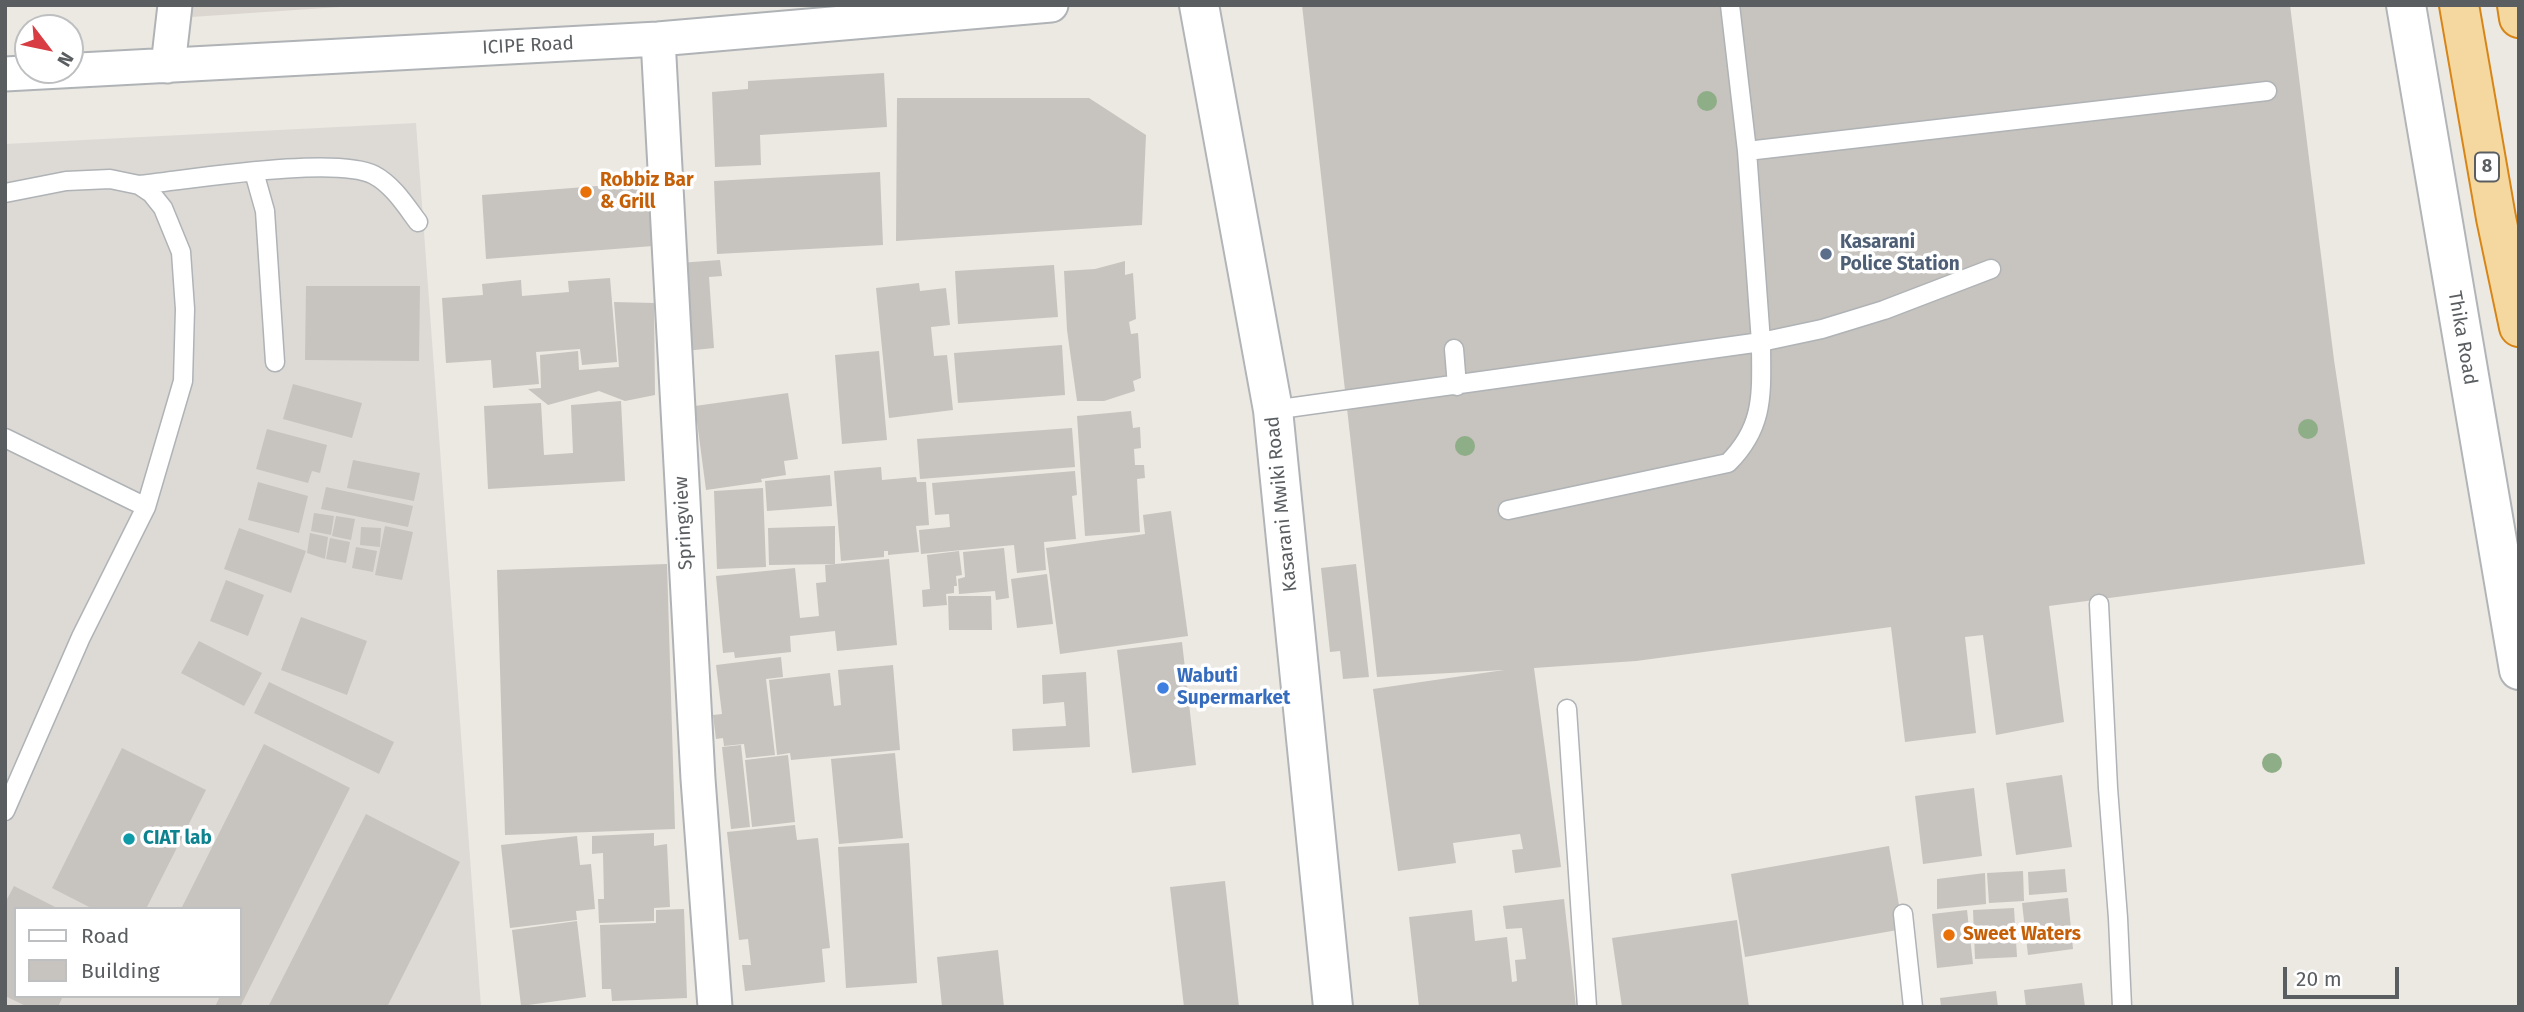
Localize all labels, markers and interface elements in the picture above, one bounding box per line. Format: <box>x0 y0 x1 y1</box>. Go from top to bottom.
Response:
north arrow <box>14 14 84 84</box>
street label: ICIPE Road <box>482 32 574 60</box>
text: N <box>52 48 79 71</box>
road number: 8 <box>2475 152 2499 182</box>
place label: Robbiz Bar & Grill <box>600 170 694 214</box>
marker: Robbiz Bar & Grill <box>578 184 594 200</box>
place label: Kasarani Police Station <box>1840 232 1960 276</box>
marker: Kasarani Police Station <box>1818 246 1834 262</box>
street label: Thika Road <box>2443 289 2481 387</box>
street label: Kasarani Mwiki Road <box>1261 415 1303 593</box>
street label: Springview <box>670 475 698 571</box>
place label: Wabuti Supermarket <box>1177 666 1290 710</box>
marker: Wabuti Supermarket <box>1155 680 1171 696</box>
place label: CIAT lab <box>143 828 212 850</box>
marker: CIAT lab <box>121 831 137 847</box>
legend <box>14 907 242 998</box>
text: Road <box>81 923 129 949</box>
place label: Sweet Waters <box>1963 924 2081 946</box>
marker: Sweet Waters <box>1941 927 1957 943</box>
scale bar <box>2286 953 2402 997</box>
text: Building <box>81 958 160 984</box>
text: 20 m <box>2296 966 2342 992</box>

